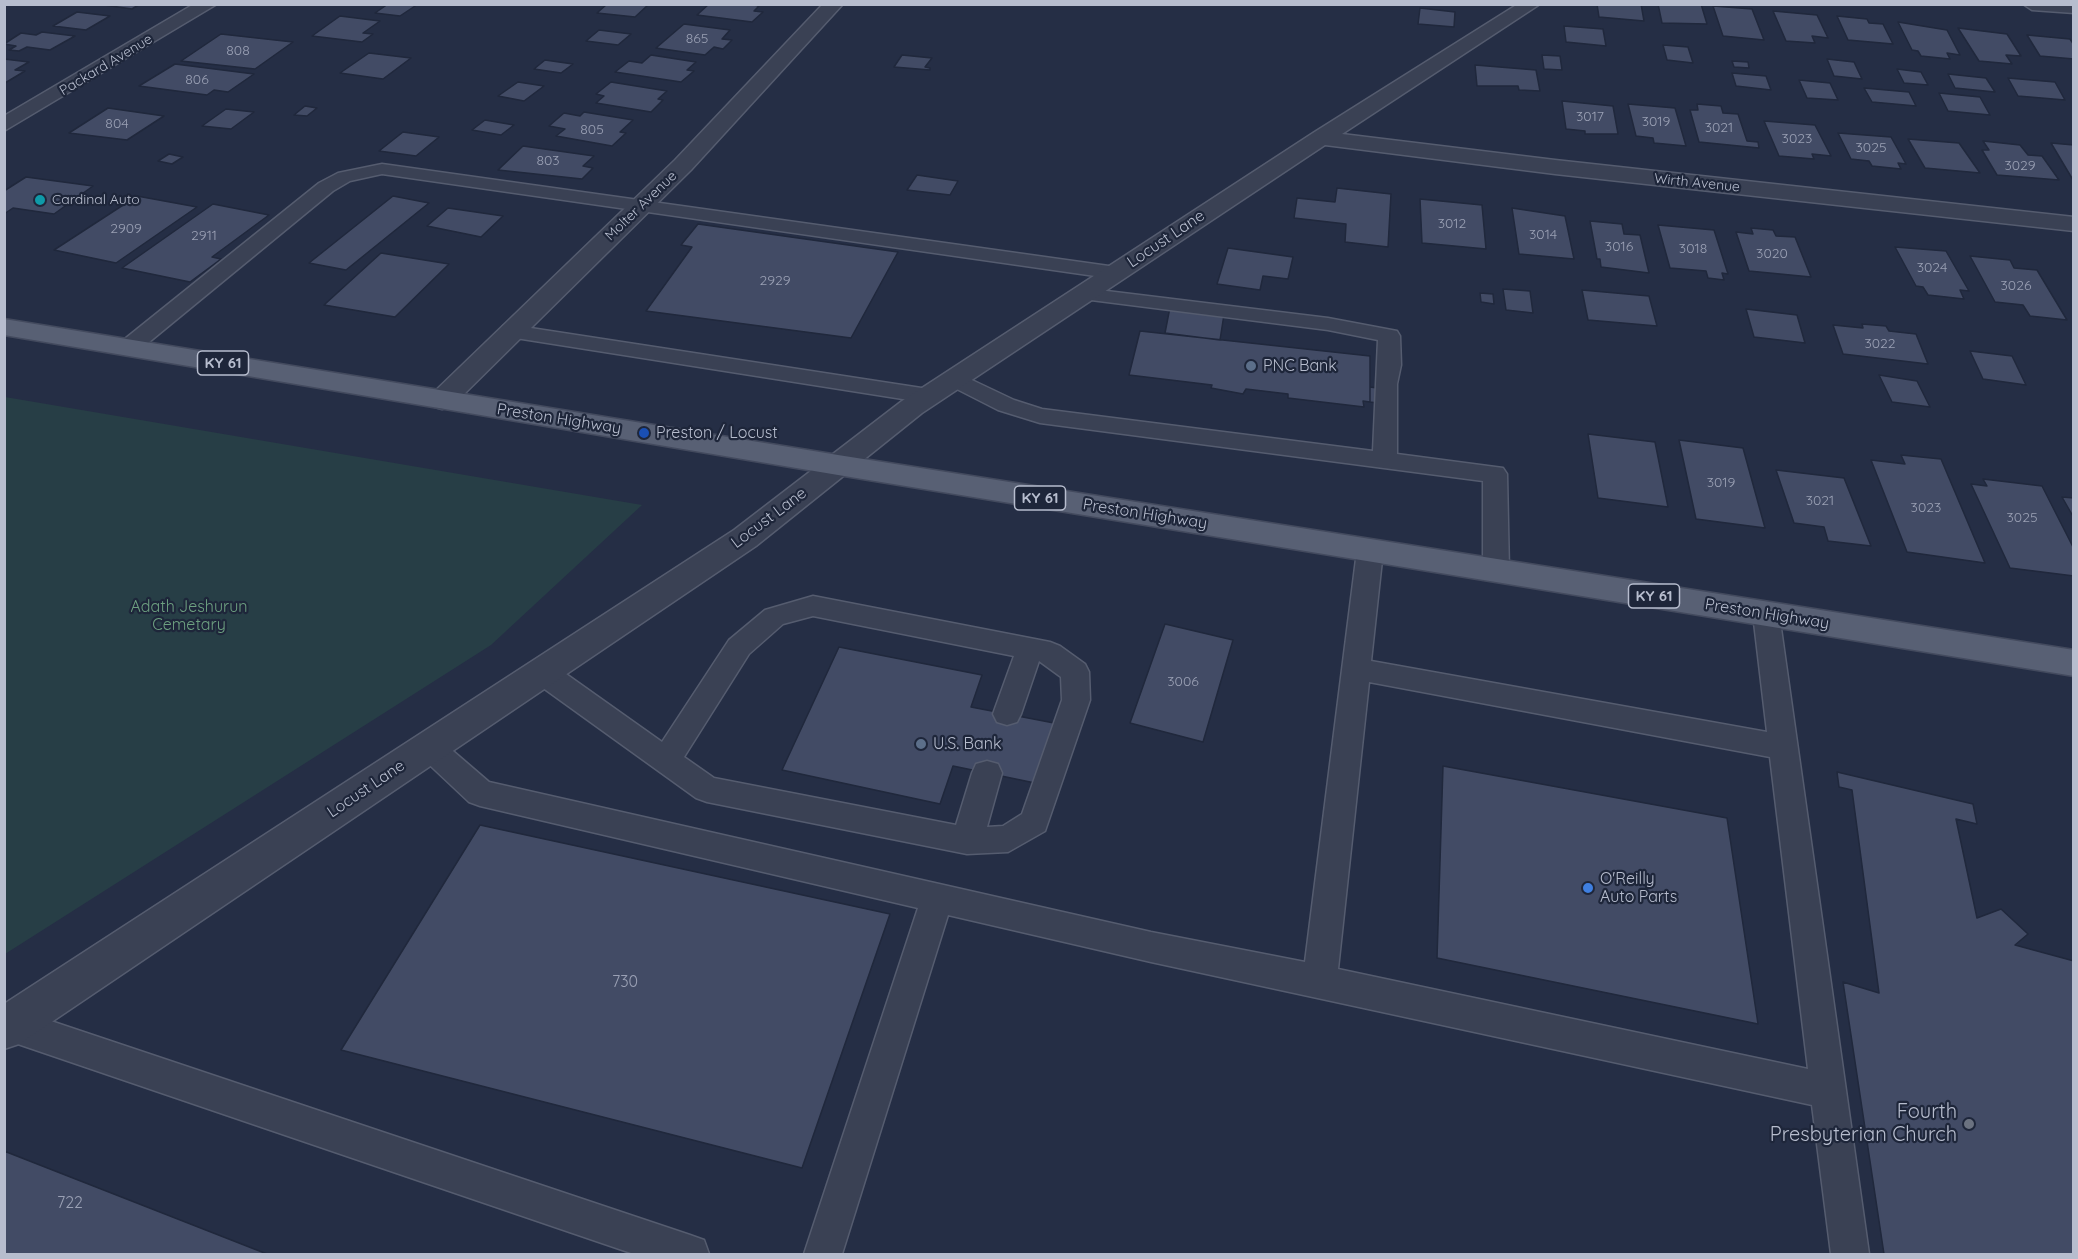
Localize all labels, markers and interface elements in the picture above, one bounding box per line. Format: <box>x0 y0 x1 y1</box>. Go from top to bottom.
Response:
street label: Packard Avenue <box>57 31 155 99</box>
house number: 865 <box>686 31 708 47</box>
house number: 808 <box>226 43 250 59</box>
house number: 806 <box>185 72 209 88</box>
house number: 3017 <box>1576 109 1604 125</box>
house number: 3019 <box>1642 114 1670 130</box>
house number: 804 <box>105 116 129 132</box>
house number: 3021 <box>1705 120 1733 136</box>
house number: 805 <box>580 122 604 138</box>
house number: 3023 <box>1782 131 1812 147</box>
house number: 3025 <box>1855 140 1887 156</box>
house number: 803 <box>536 153 560 169</box>
house number: 3029 <box>2004 158 2036 174</box>
street label: Molter Avenue <box>602 168 680 244</box>
street label: Wirth Avenue <box>1653 170 1741 196</box>
place label: Cardinal Auto <box>52 192 140 208</box>
marker: Cardinal Auto <box>33 193 47 207</box>
street label: Locust Lane <box>1124 206 1208 272</box>
house number: 3012 <box>1438 216 1466 232</box>
house number: 2909 <box>110 221 142 237</box>
house number: 3014 <box>1529 227 1557 243</box>
house number: 2911 <box>191 228 217 244</box>
house number: 3016 <box>1605 239 1633 255</box>
house number: 3018 <box>1679 241 1707 257</box>
house number: 3020 <box>1756 246 1788 262</box>
house number: 3024 <box>1917 260 1947 276</box>
house number: 2929 <box>759 273 791 289</box>
house number: 3026 <box>2001 278 2031 294</box>
house number: 3022 <box>1864 336 1896 352</box>
road number: KY 61 <box>198 351 248 375</box>
place label: PNC Bank <box>1263 356 1337 376</box>
marker: PNC Bank <box>1244 359 1258 373</box>
street label: Preston Highway <box>496 400 622 438</box>
place label: Preston / Locust <box>656 423 778 443</box>
marker: Preston / Locust <box>637 426 651 440</box>
house number: 3019 <box>1707 475 1735 491</box>
street label: Locust Lane <box>728 483 810 553</box>
road number: KY 61 <box>1014 486 1066 510</box>
house number: 3021 <box>1806 493 1834 509</box>
street label: Preston Highway <box>1082 495 1208 533</box>
house number: 3023 <box>1911 500 1941 516</box>
house number: 3025 <box>2006 510 2038 526</box>
road number: KY 61 <box>1628 584 1680 608</box>
street label: Preston Highway <box>1704 595 1830 633</box>
park label: Adath Jeshurun Cemetary <box>130 597 248 635</box>
house number: 3006 <box>1167 674 1199 690</box>
place label: U.S. Bank <box>933 734 1001 754</box>
marker: U.S. Bank <box>914 737 928 751</box>
street label: Locust Lane <box>324 756 408 822</box>
place label: O'Reilly Auto Parts <box>1600 869 1677 907</box>
marker: O'Reilly Auto Parts <box>1581 881 1595 895</box>
house number: 730 <box>612 972 638 992</box>
place label: Fourth Presbyterian Church <box>1770 1100 1957 1147</box>
marker: Fourth Presbyterian Church <box>1962 1117 1976 1131</box>
house number: 722 <box>57 1193 83 1213</box>

